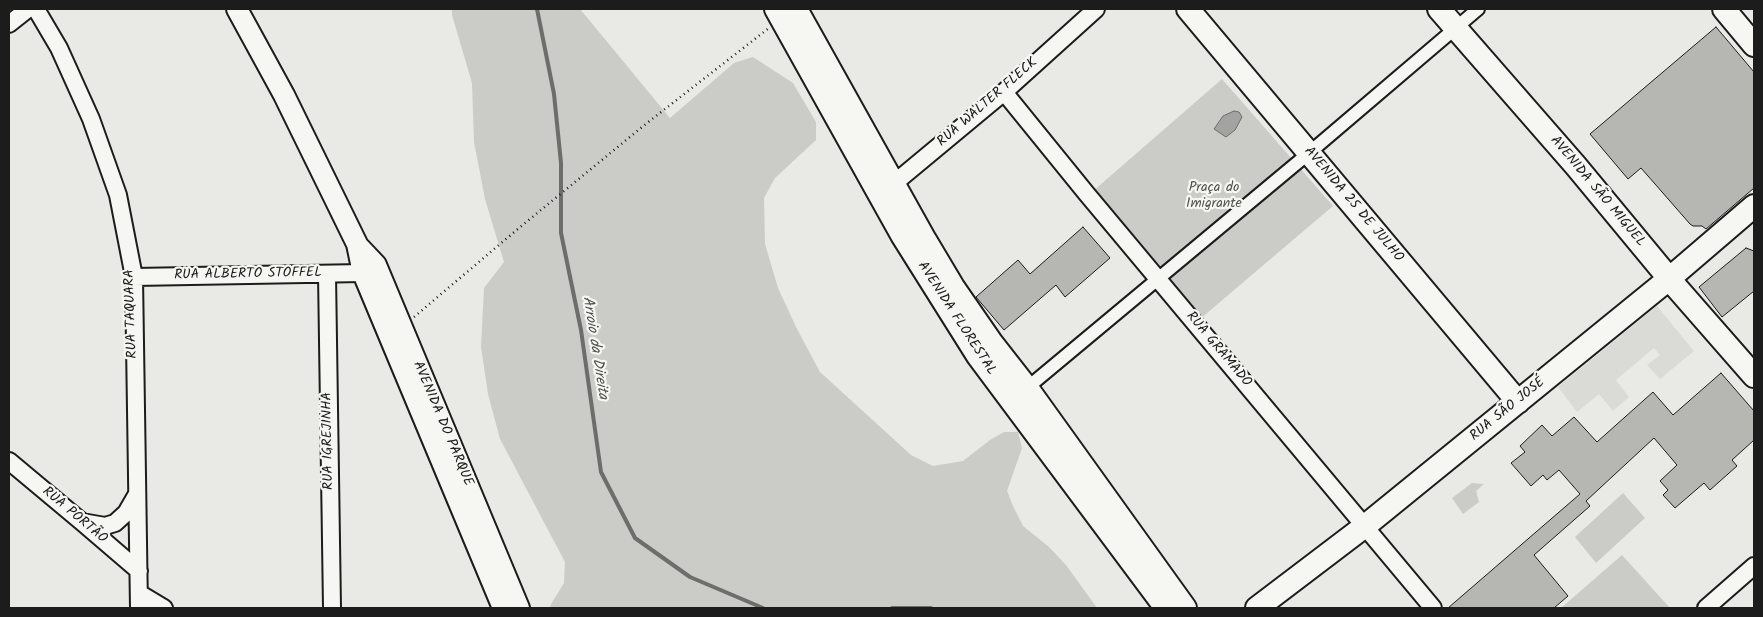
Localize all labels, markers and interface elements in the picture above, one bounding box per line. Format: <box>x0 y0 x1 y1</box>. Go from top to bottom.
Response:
street label: RUA WALTER FLECK <box>935 55 1041 151</box>
street label: AVENIDA SÃO MIGUEL <box>1546 133 1648 251</box>
street label: AVENIDA 25 DE JULHO <box>1300 144 1406 266</box>
park label: Praça do Imigrante <box>1186 181 1242 213</box>
street label: AVENIDA FLORESTAL <box>913 259 999 379</box>
street label: RUA ALBERTO STOFFEL <box>174 265 322 285</box>
street label: RUA TAQUARA <box>122 269 142 359</box>
water label: Arroio da Direita <box>577 295 611 401</box>
street label: RUA GRAMADO <box>1182 309 1254 391</box>
street label: AVENIDA DO PARQUE <box>408 359 476 489</box>
street label: RUA SÃO JOSÉ <box>1467 375 1549 445</box>
street label: RUA IGREJINHA <box>320 392 338 490</box>
street label: RUA PORTÃO <box>38 484 110 548</box>

